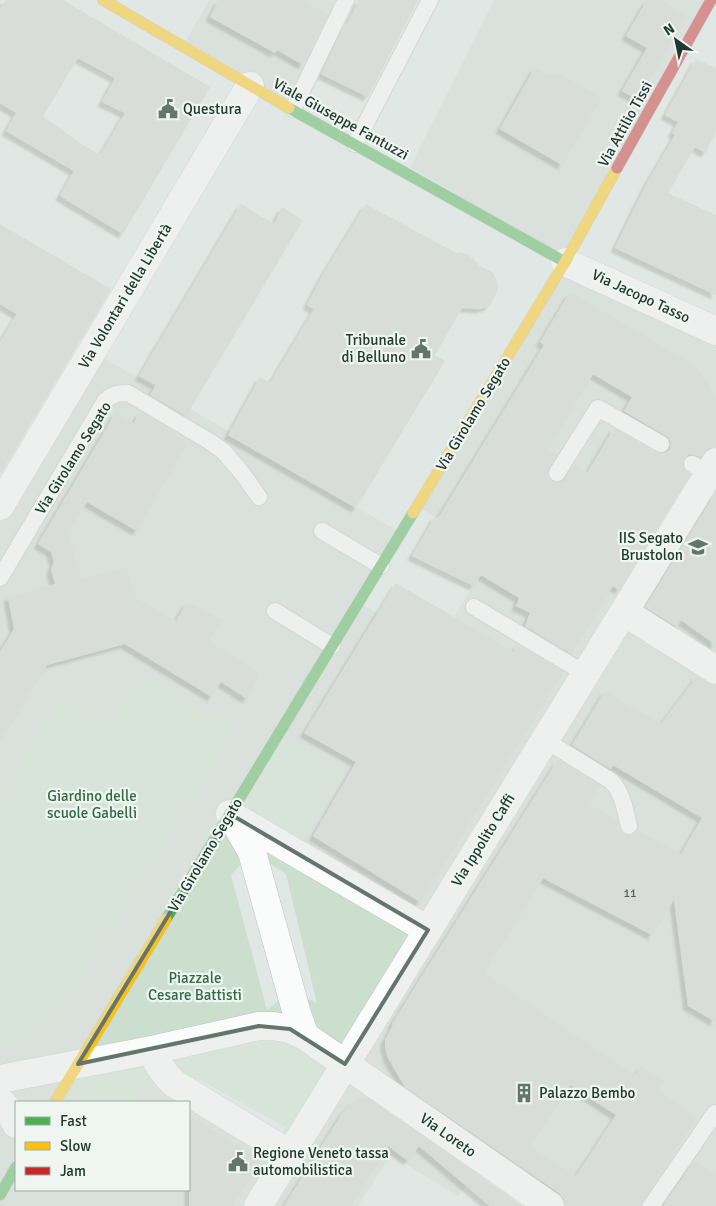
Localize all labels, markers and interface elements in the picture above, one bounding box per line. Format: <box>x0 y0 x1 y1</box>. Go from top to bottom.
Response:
north arrow <box>651 15 701 65</box>
text: N <box>660 20 678 39</box>
street label: Viale Giuseppe Fantuzzi <box>270 74 412 164</box>
street label: Via Attilio Tissi <box>594 78 656 170</box>
public building icon: Questura <box>157 98 179 120</box>
place label: Questura <box>183 100 241 118</box>
street label: Via Volontari della Libertà <box>74 220 176 372</box>
street label: Via Jacopo Tasso <box>589 265 693 327</box>
place label: Tribunale di Belluno <box>341 331 406 366</box>
public building icon: Tribunale di Belluno <box>410 338 432 360</box>
street label: Via Girolamo Segato <box>432 354 514 474</box>
street label: Via Girolamo Segato <box>31 398 115 518</box>
place label: IIS Segato Brustolon <box>618 529 683 564</box>
school or university icon: IIS Segato Brustolon <box>687 536 709 558</box>
park label: Giardino delle scuole Gabelli <box>47 787 137 822</box>
street label: Via Ippolito Caffi <box>447 790 519 890</box>
street label: Via Girolamo Segato <box>164 795 246 915</box>
house number: 11 <box>624 886 636 901</box>
park label: Piazzale Cesare Battisti <box>148 969 242 1004</box>
building icon: Palazzo Bembo <box>513 1082 535 1104</box>
place label: Palazzo Bembo <box>539 1084 636 1102</box>
legend <box>15 1101 190 1191</box>
street label: Via Loreto <box>416 1109 480 1161</box>
text: Fast <box>60 1112 87 1130</box>
text: Slow <box>60 1137 91 1155</box>
place label: Regione Veneto tassa automobilistica <box>253 1144 389 1179</box>
public building icon: Regione Veneto tassa automobilistica <box>227 1151 249 1173</box>
text: Jam <box>60 1162 86 1180</box>

